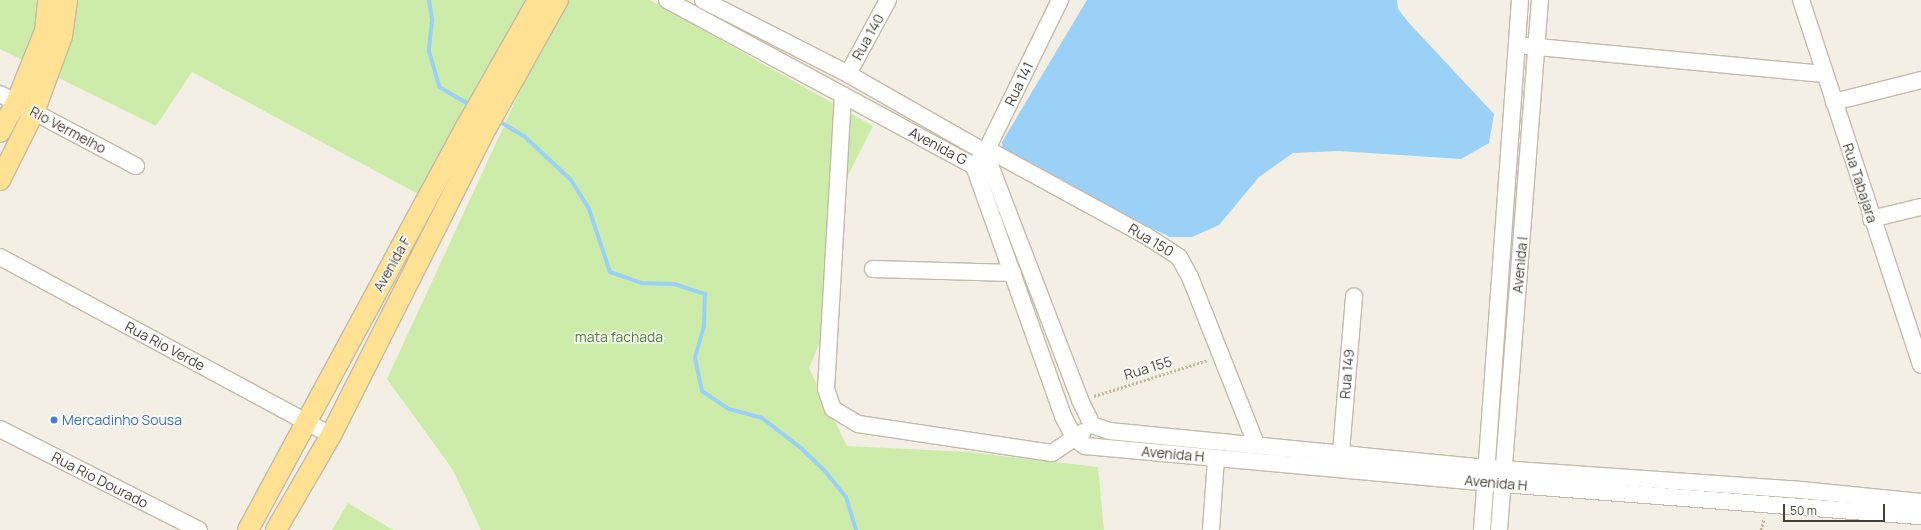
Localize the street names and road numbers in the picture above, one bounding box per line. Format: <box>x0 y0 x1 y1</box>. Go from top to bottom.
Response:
street label: Rua 140 <box>849 11 887 63</box>
street label: Rua 141 <box>1001 59 1037 109</box>
street label: Rio Vermelho <box>27 103 109 157</box>
street label: Avenida G <box>906 124 970 168</box>
street label: Rua Tabajara <box>1839 141 1881 225</box>
street label: Rua 150 <box>1125 220 1177 260</box>
street label: Avenida F <box>370 233 414 295</box>
street label: Avenida I <box>1509 236 1531 294</box>
street label: Rua Rio Verde <box>122 318 208 374</box>
street label: Rua 149 <box>1336 348 1358 400</box>
street label: Rua 155 <box>1122 353 1174 383</box>
street label: Avenida H <box>1141 443 1205 465</box>
street label: Rua Rio Dourado <box>49 448 151 512</box>
street label: Avenida H <box>1464 472 1528 494</box>

